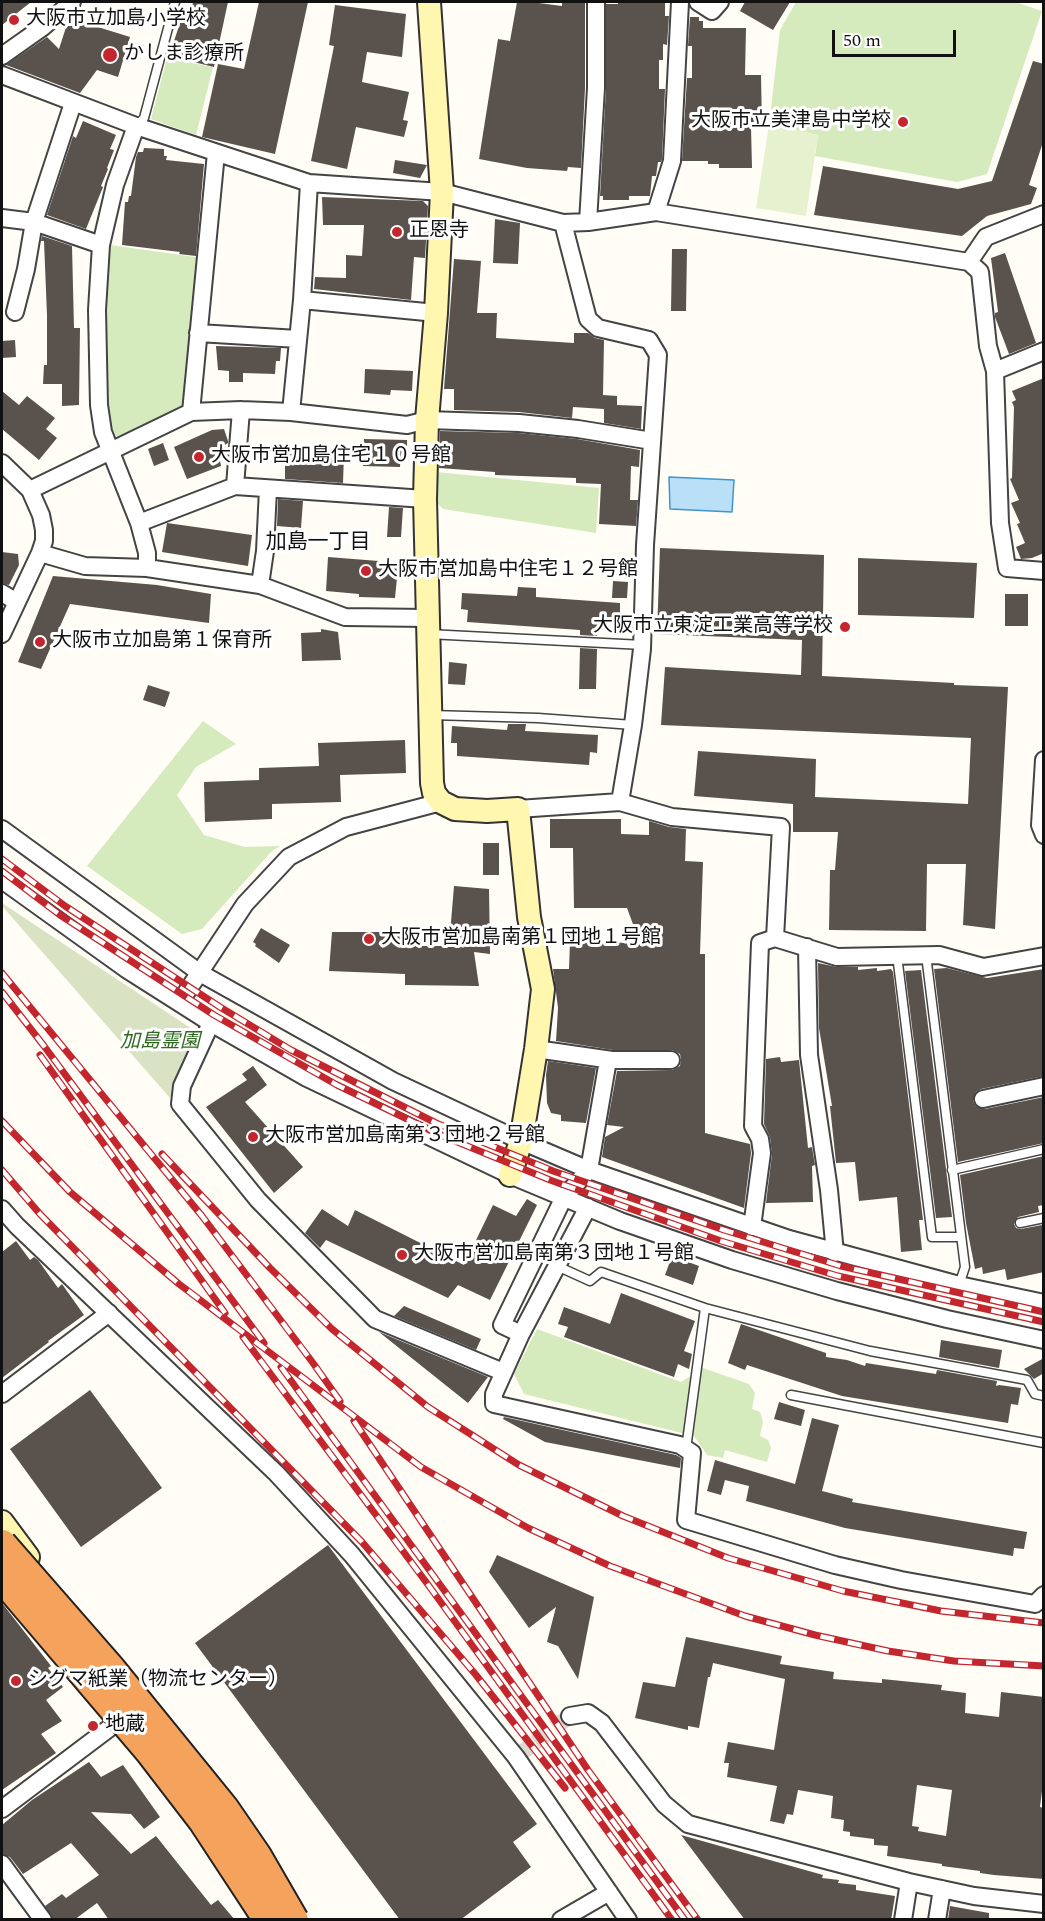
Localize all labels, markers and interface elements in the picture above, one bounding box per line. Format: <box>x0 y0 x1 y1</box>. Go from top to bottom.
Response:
place label: 大阪市立加島小学校 <box>26 8 206 32</box>
marker: 大阪市立加島小学校 <box>7 13 21 27</box>
scale bar <box>835 18 960 56</box>
text: 50 m <box>843 27 881 54</box>
place label: かしま診療所 <box>124 43 244 67</box>
marker: かしま診療所 <box>101 46 119 64</box>
place label: 大阪市立美津島中学校 <box>691 110 891 134</box>
marker: 大阪市立美津島中学校 <box>896 115 910 129</box>
place label: 正恩寺 <box>409 220 469 244</box>
marker: 正恩寺 <box>390 225 404 239</box>
place label: 大阪市営加島住宅１０号館 <box>211 445 451 469</box>
marker: 大阪市営加島住宅１０号館 <box>192 450 206 464</box>
district label: 加島一丁目 <box>266 531 370 557</box>
place label: 大阪市営加島中住宅１２号館 <box>378 559 638 583</box>
marker: 大阪市営加島中住宅１２号館 <box>359 564 373 578</box>
place label: 大阪市立東淀工業高等学校 <box>593 615 833 639</box>
marker: 大阪市立東淀工業高等学校 <box>838 620 852 634</box>
place label: 大阪市立加島第１保育所 <box>52 630 272 654</box>
marker: 大阪市立加島第１保育所 <box>33 635 47 649</box>
place label: 大阪市営加島南第１団地１号館 <box>381 927 661 951</box>
marker: 大阪市営加島南第１団地１号館 <box>362 932 376 946</box>
park label: 加島霊園 <box>120 1031 200 1055</box>
place label: 大阪市営加島南第３団地２号館 <box>265 1125 545 1149</box>
marker: 大阪市営加島南第３団地２号館 <box>246 1130 260 1144</box>
place label: 大阪市営加島南第３団地１号館 <box>414 1243 694 1267</box>
marker: 大阪市営加島南第３団地１号館 <box>395 1248 409 1262</box>
place label: シグマ紙業（物流センター） <box>28 1669 288 1693</box>
marker: シグマ紙業（物流センター） <box>9 1674 23 1688</box>
place label: 地蔵 <box>105 1714 145 1738</box>
marker: 地蔵 <box>86 1719 100 1733</box>

